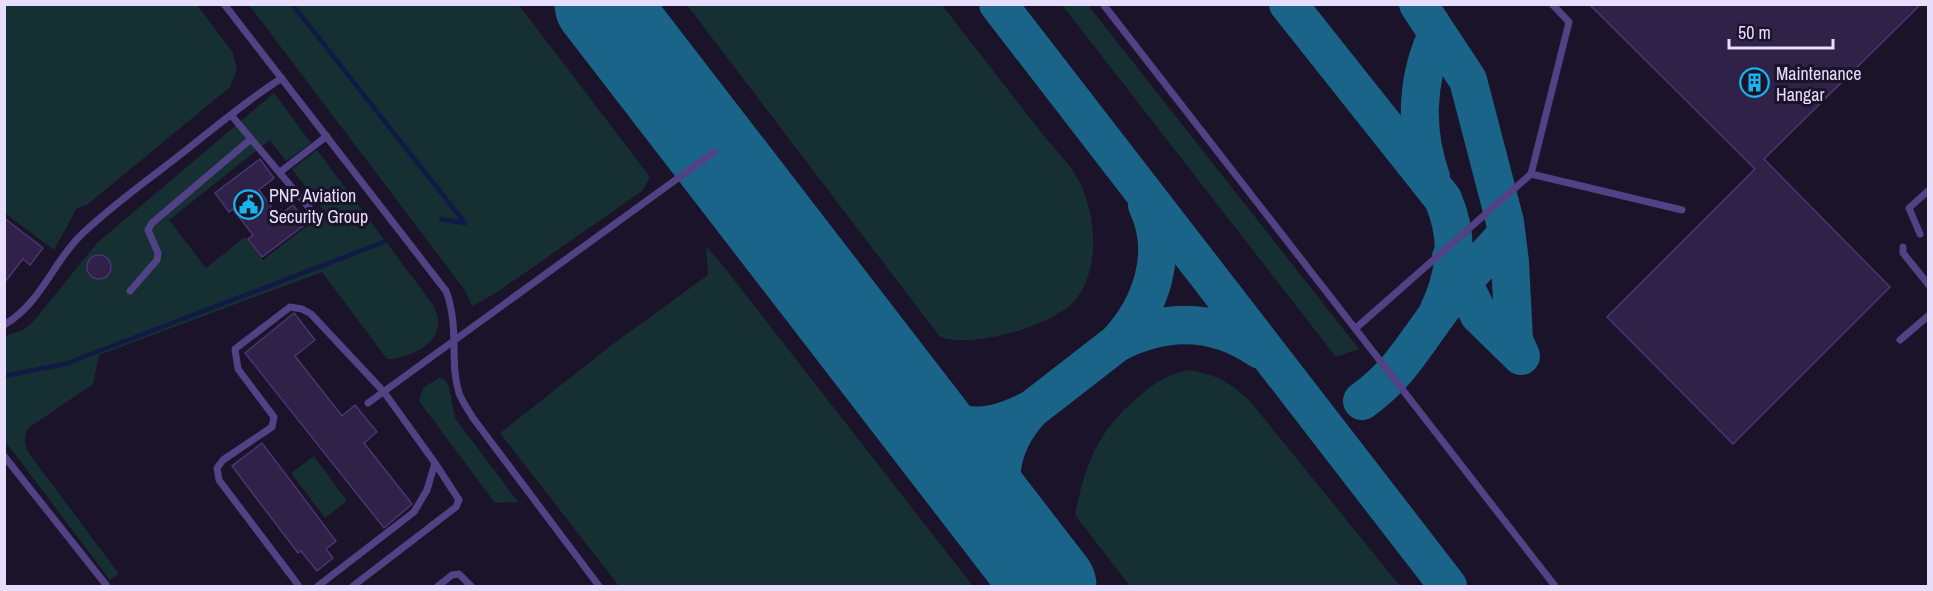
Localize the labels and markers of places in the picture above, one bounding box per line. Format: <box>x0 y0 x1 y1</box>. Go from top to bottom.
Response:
place label: Maintenance Hangar <box>1776 61 1861 107</box>
building icon: Maintenance Hangar <box>1739 67 1771 99</box>
place label: PNP Aviation Security Group <box>269 183 368 229</box>
public building icon: PNP Aviation Security Group <box>232 189 264 221</box>

